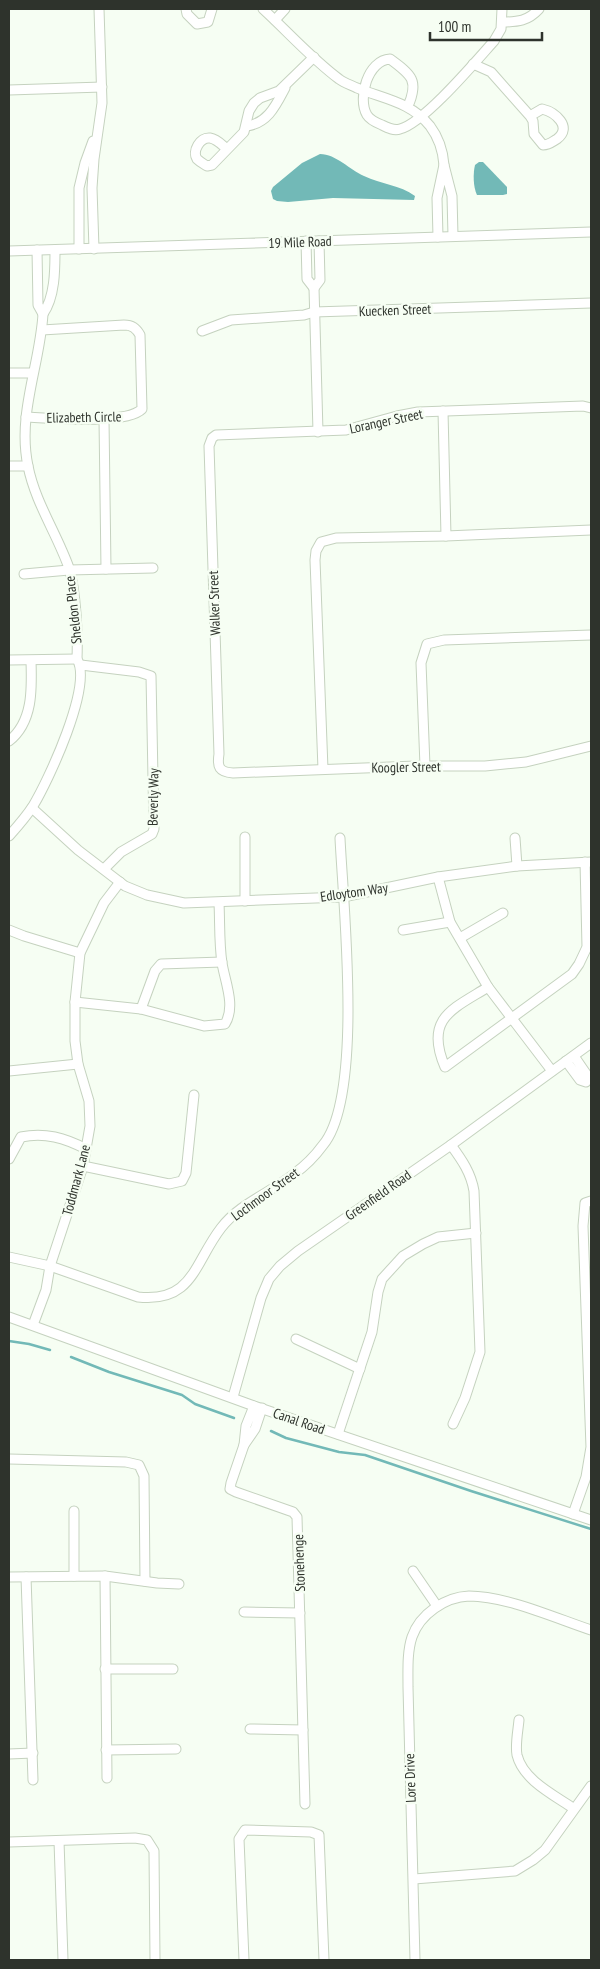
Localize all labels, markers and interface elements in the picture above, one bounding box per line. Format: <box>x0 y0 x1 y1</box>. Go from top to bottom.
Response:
scale bar <box>430 10 542 42</box>
text: 100 m <box>438 17 471 36</box>
street label: 19 Mile Road <box>268 232 332 252</box>
street label: Kuecken Street <box>358 300 432 320</box>
street label: Loranger Street <box>348 404 424 438</box>
street label: Elizabeth Circle <box>46 407 122 427</box>
street label: Walker Street <box>204 570 224 636</box>
street label: Sheldon Place <box>60 575 86 645</box>
street label: Koogler Street <box>371 757 441 777</box>
street label: Beverly Way <box>143 767 163 826</box>
street label: Edloytom Way <box>319 878 390 906</box>
street label: Toddmark Lane <box>58 1142 94 1217</box>
street label: Lochmoor Street <box>228 1163 303 1225</box>
street label: Greenfield Road <box>342 1166 414 1224</box>
street label: Canal Road <box>271 1404 327 1438</box>
street label: Stonehenge <box>289 1534 309 1592</box>
street label: Lore Drive <box>400 1753 420 1803</box>

